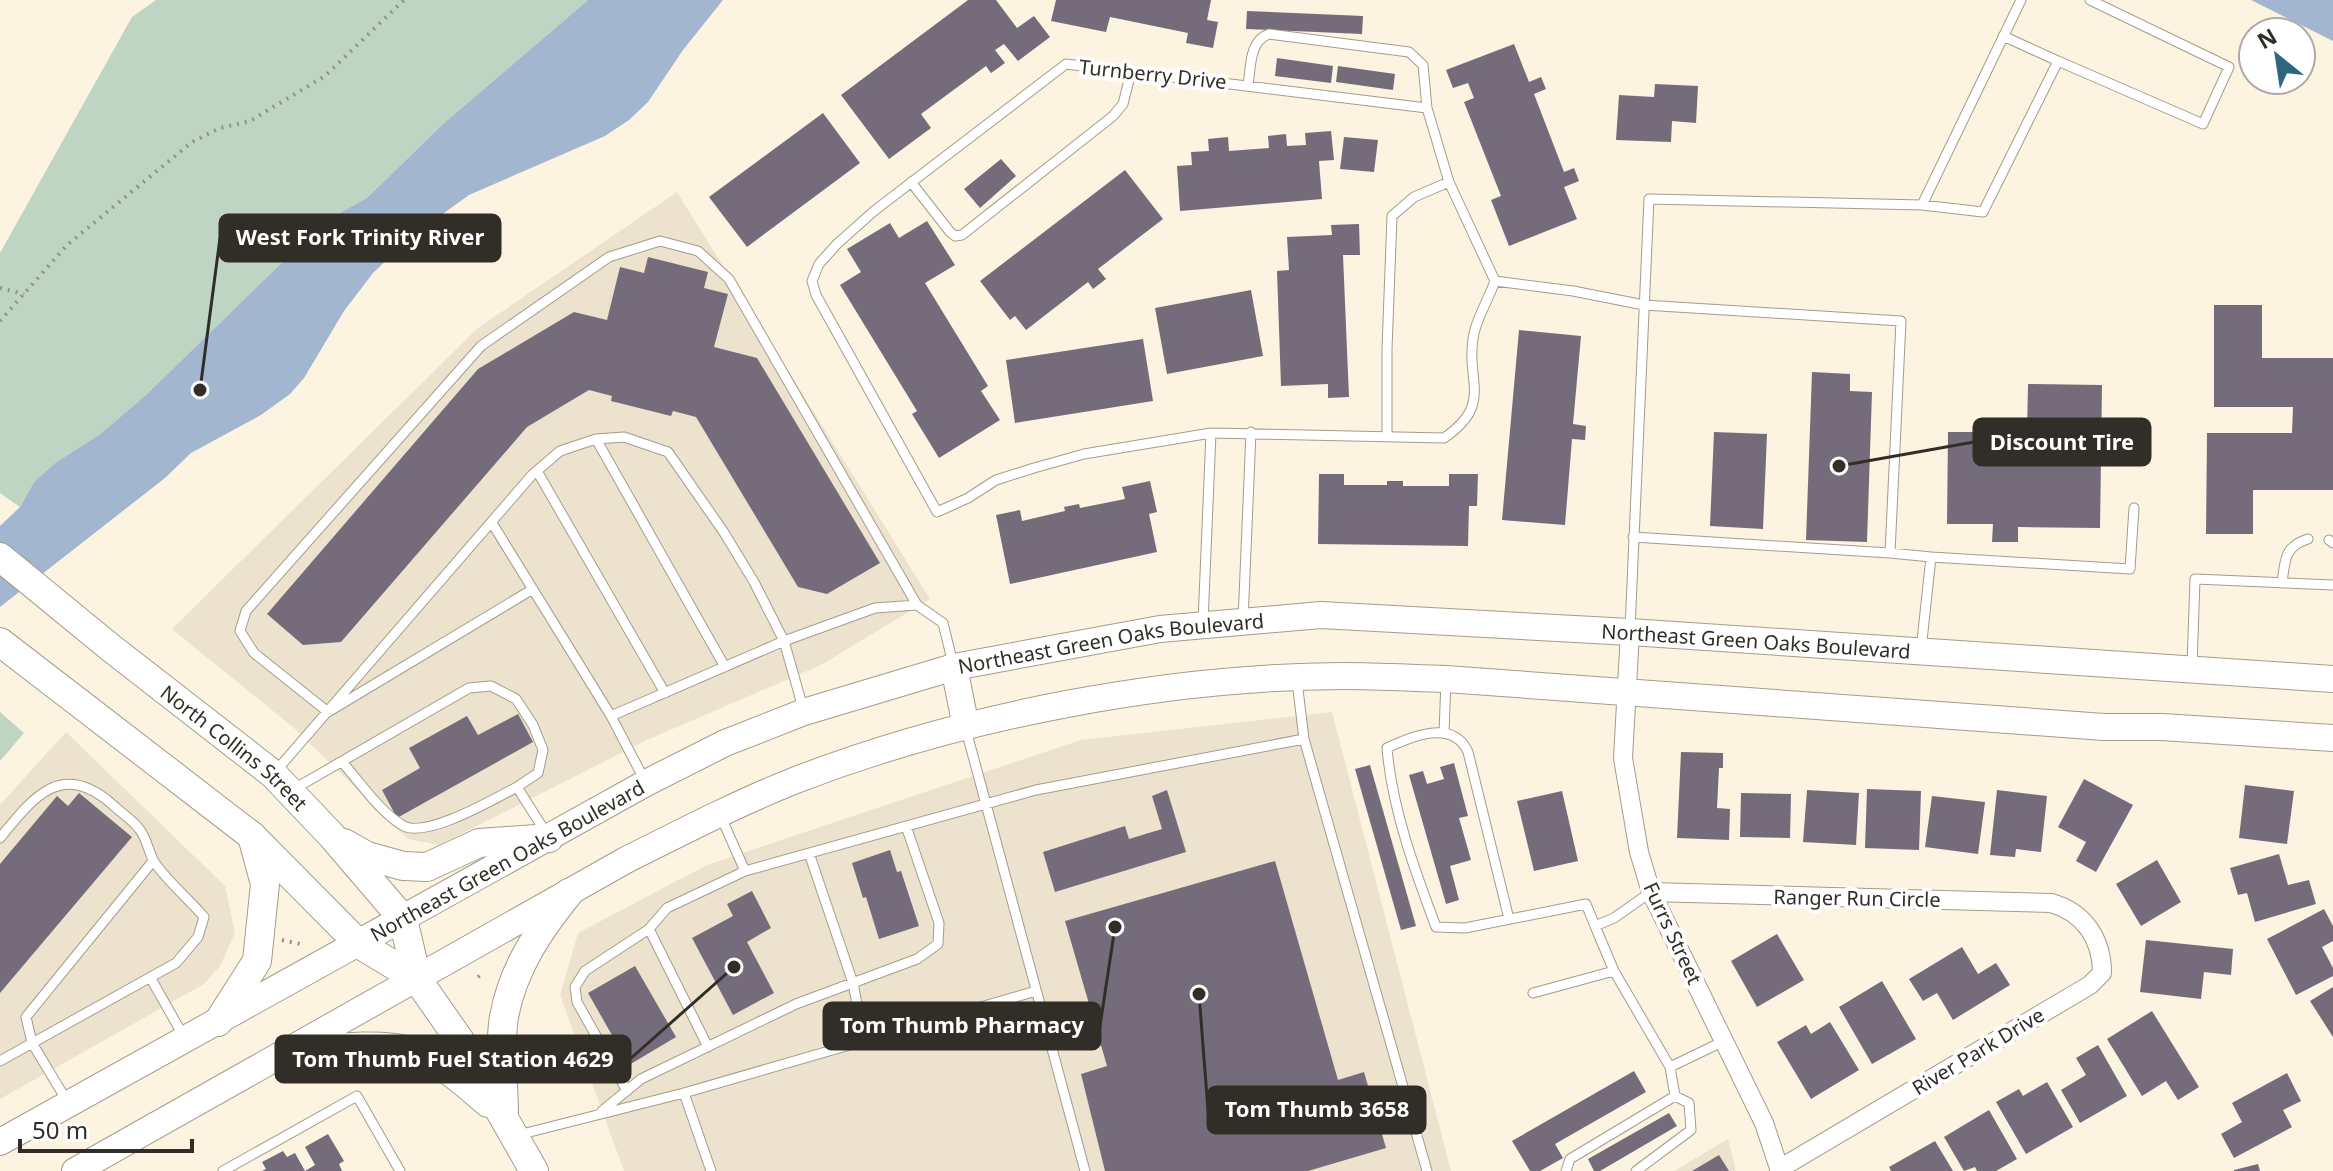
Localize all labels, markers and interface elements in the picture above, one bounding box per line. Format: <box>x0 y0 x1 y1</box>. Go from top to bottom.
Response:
north arrow <box>2237 16 2317 96</box>
text: N <box>2251 20 2282 55</box>
street label: Turnberry Drive <box>1078 53 1228 95</box>
callout: West Fork Trinity River <box>220 215 500 261</box>
text: West Fork Trinity River <box>236 221 484 251</box>
callout: Discount Tire <box>1974 419 2150 465</box>
text: Discount Tire <box>1990 426 2134 456</box>
street label: Northeast Green Oaks Boulevard <box>956 607 1265 680</box>
street label: Northeast Green Oaks Boulevard <box>1601 617 1912 664</box>
street label: North Collins Street <box>155 678 314 816</box>
street label: Northeast Green Oaks Boulevard <box>365 773 649 947</box>
street label: Furrs Street <box>1638 877 1708 989</box>
street label: Ranger Run Circle <box>1773 883 1941 913</box>
street label: River Park Drive <box>1907 1001 2049 1101</box>
callout: Tom Thumb Pharmacy <box>824 1003 1100 1049</box>
text: Tom Thumb Pharmacy <box>840 1009 1084 1039</box>
callout: Tom Thumb Fuel Station 4629 <box>276 1036 630 1082</box>
text: Tom Thumb Fuel Station 4629 <box>292 1043 614 1073</box>
callout: Tom Thumb 3658 <box>1208 1087 1425 1133</box>
text: Tom Thumb 3658 <box>1225 1093 1409 1123</box>
scale bar <box>20 1103 192 1153</box>
text: 50 m <box>32 1113 88 1146</box>

